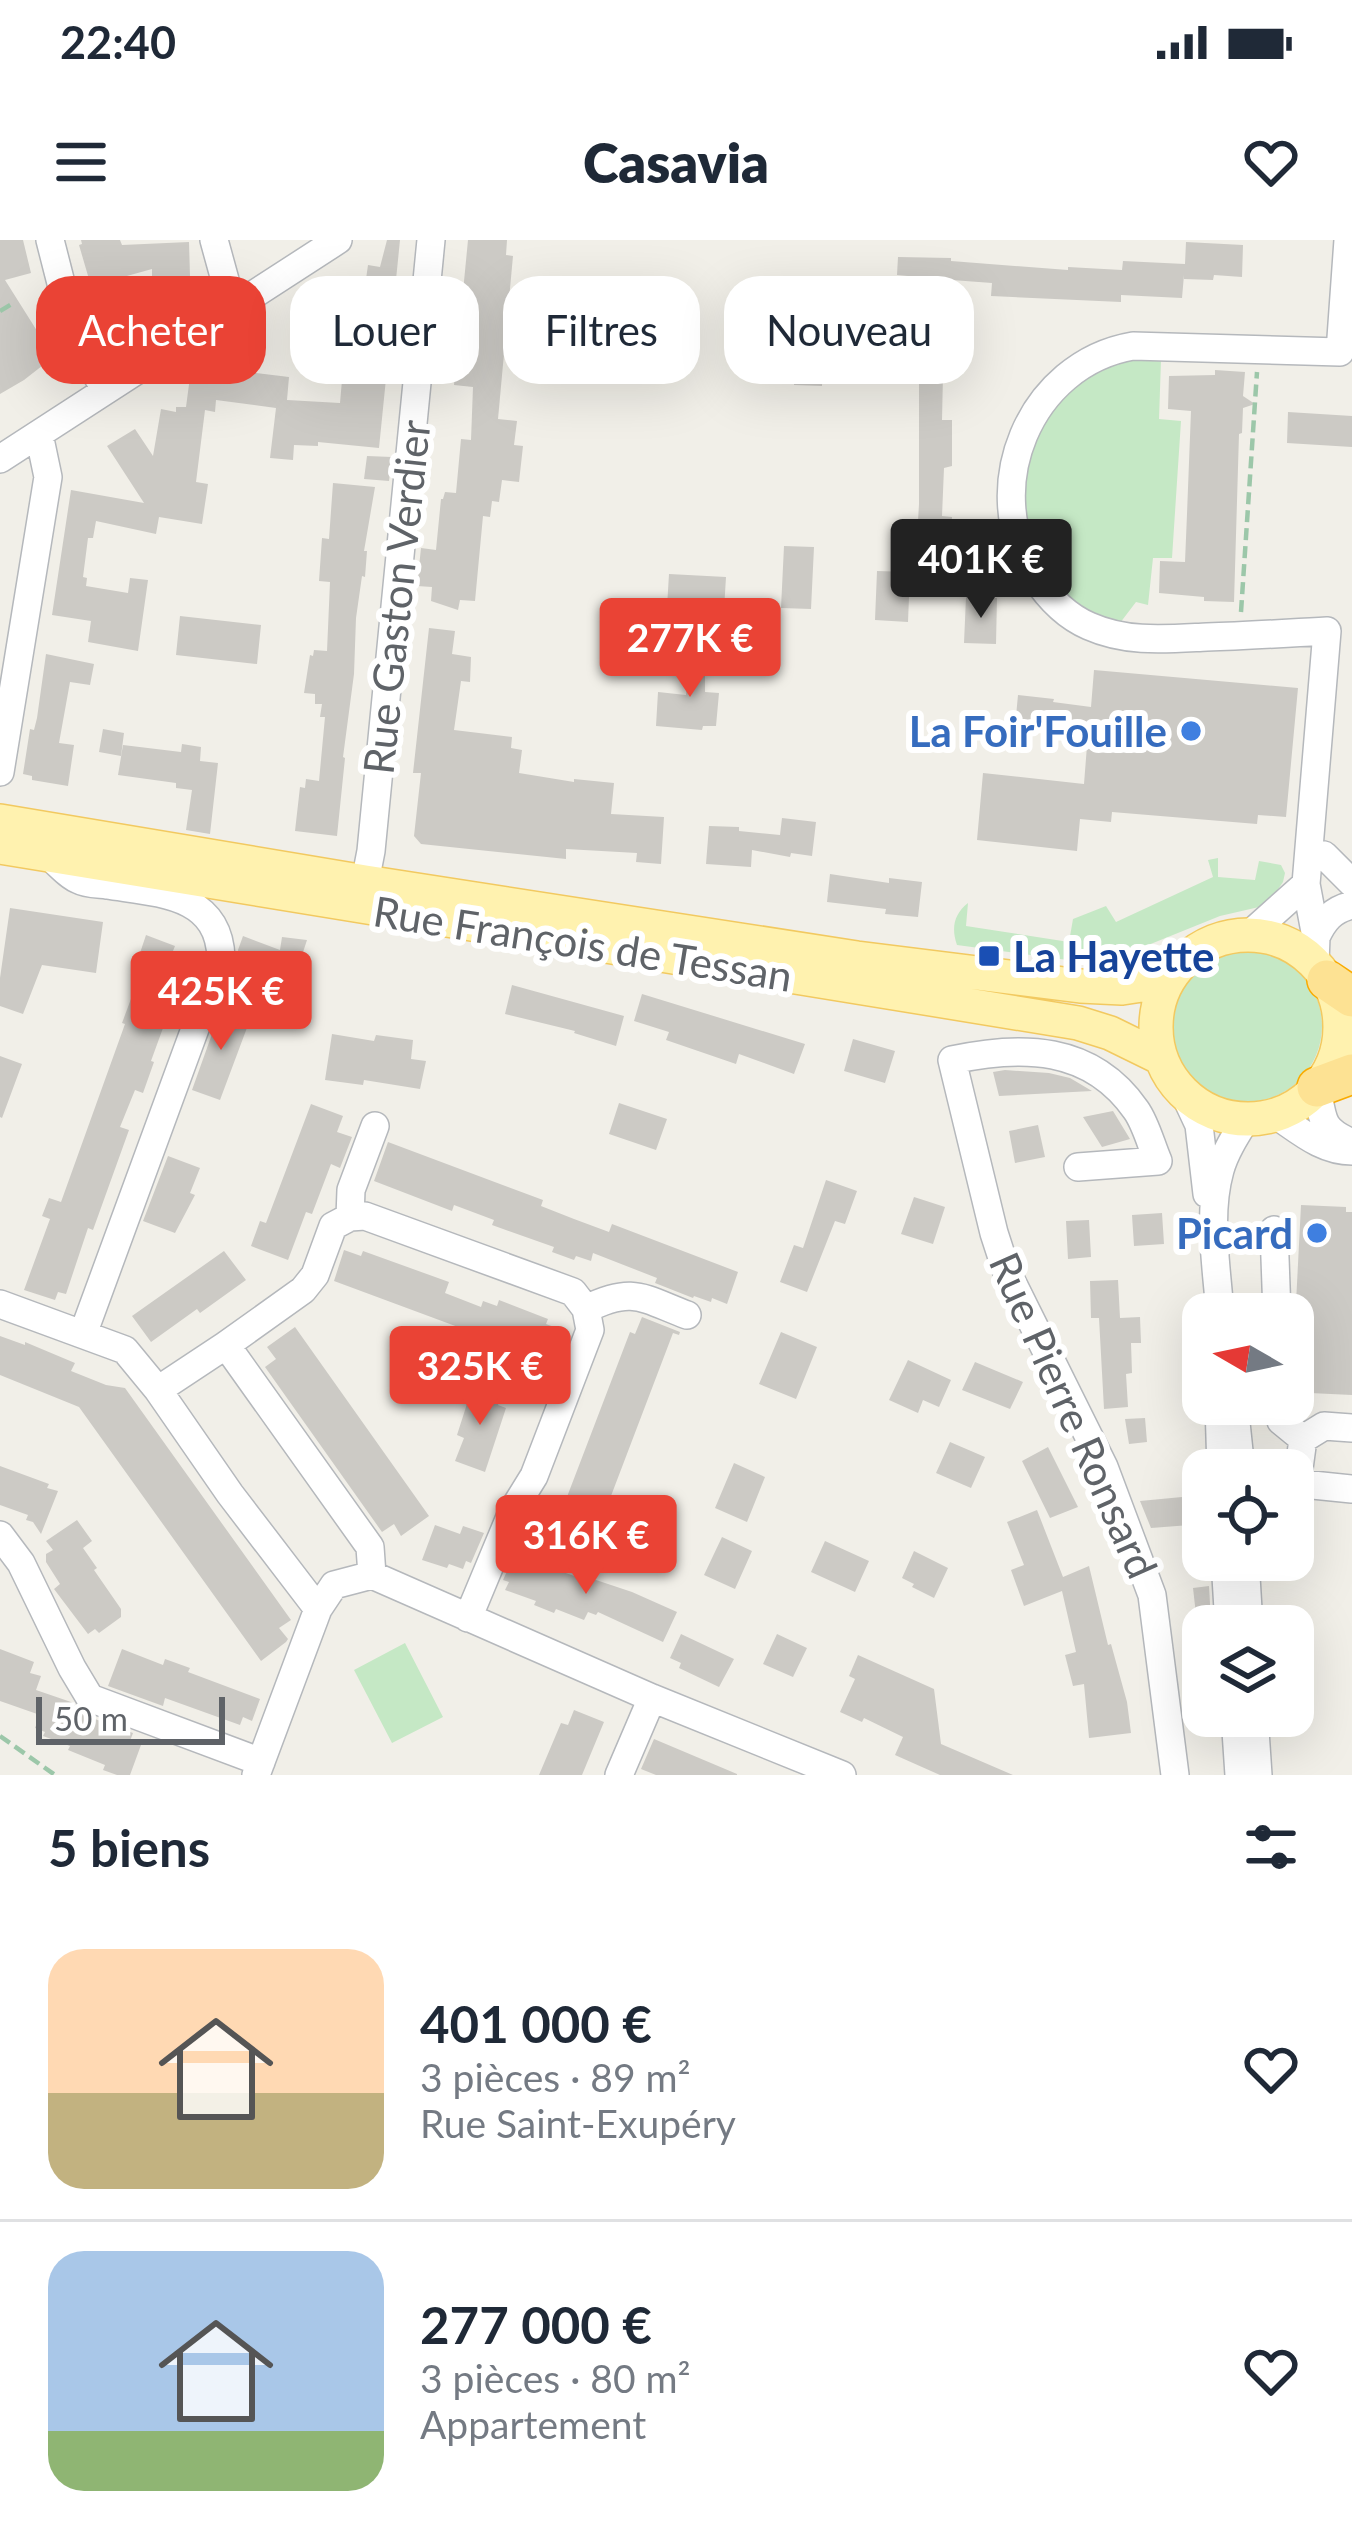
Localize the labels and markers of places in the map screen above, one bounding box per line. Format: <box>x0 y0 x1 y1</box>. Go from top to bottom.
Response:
pin: 401K € <box>883 519 1079 621</box>
pin: 277K € <box>592 598 788 700</box>
place label: La Foir'Fouille <box>909 706 1167 756</box>
marker: La Foir'Fouille <box>1178 718 1204 744</box>
place label: La Hayette <box>1013 931 1214 981</box>
marker: La Hayette <box>976 943 1002 969</box>
pin: 425K € <box>123 951 319 1053</box>
place label: Picard <box>1176 1208 1293 1258</box>
marker: Picard <box>1304 1220 1330 1246</box>
pin: 325K € <box>382 1326 578 1428</box>
pin: 316K € <box>488 1495 684 1597</box>

